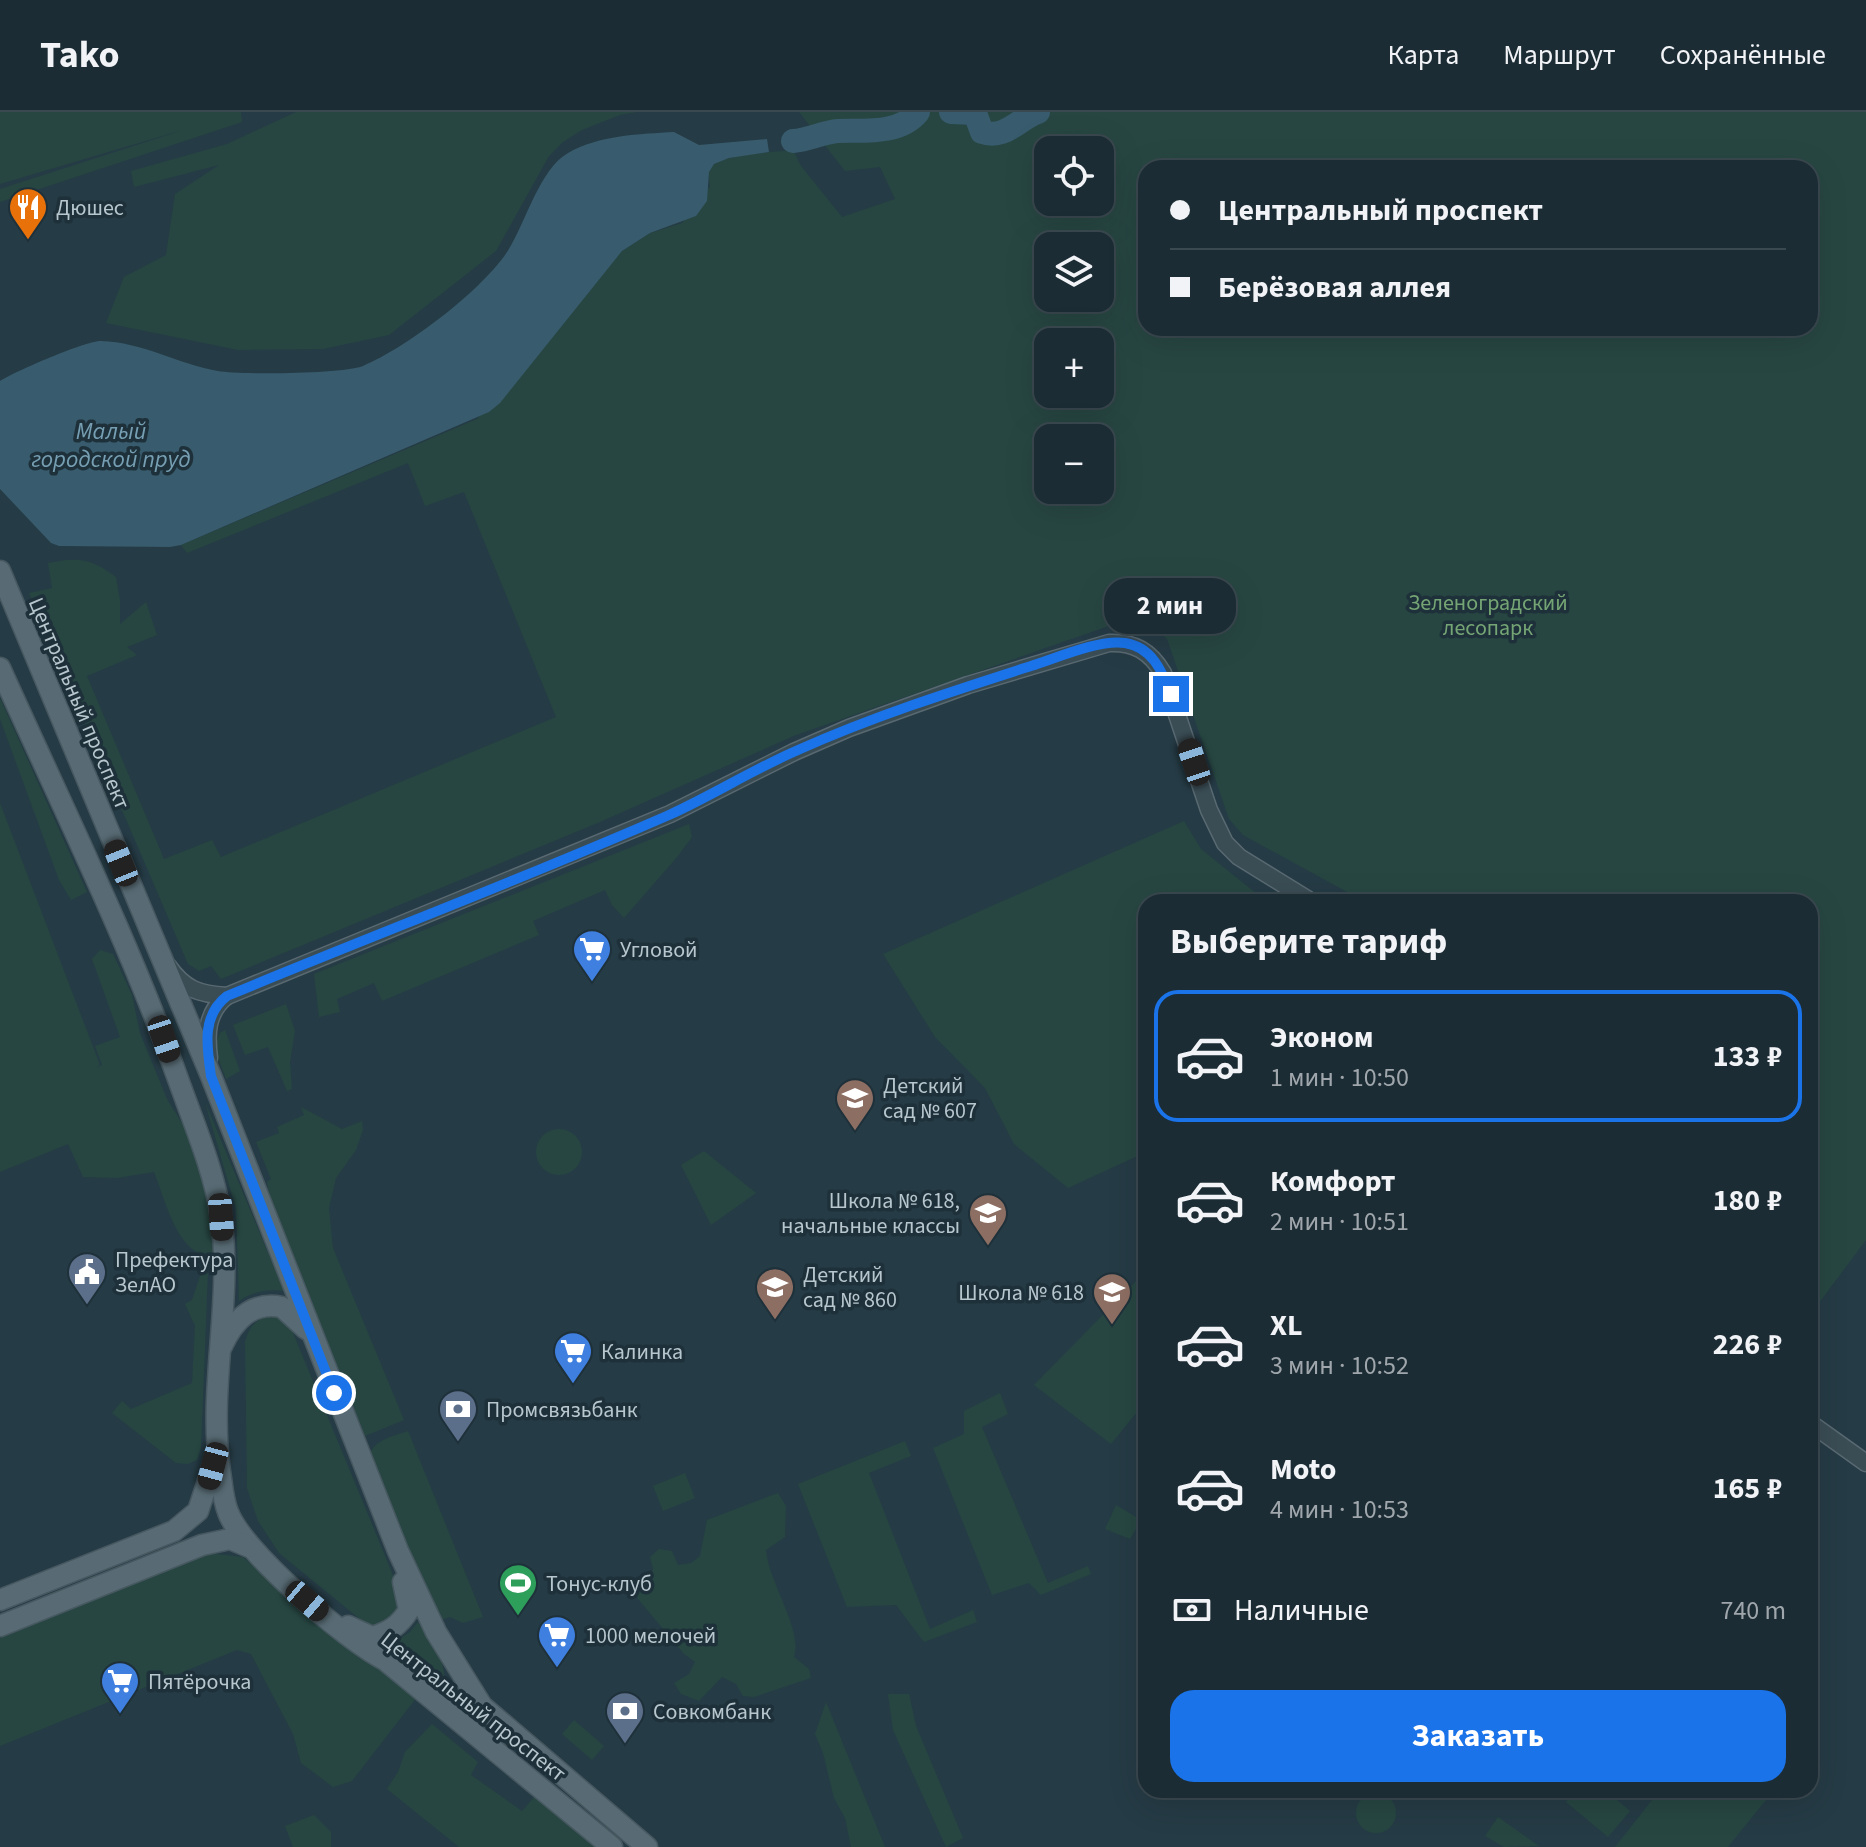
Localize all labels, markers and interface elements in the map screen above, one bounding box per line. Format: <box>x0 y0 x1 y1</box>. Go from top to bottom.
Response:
text: Tako <box>40 28 120 82</box>
text: Карта <box>1388 35 1459 75</box>
text: Маршрут <box>1503 35 1616 75</box>
text: Сохранённые <box>1660 35 1826 75</box>
map controls <box>1034 136 1114 504</box>
button: locate <box>1034 136 1114 216</box>
restaurant icon: Дюшес <box>7 186 49 241</box>
text: Центральный проспект <box>1218 189 1543 232</box>
place label: Дюшес <box>56 192 124 224</box>
button: layers <box>1034 232 1114 312</box>
text: Берёзовая аллея <box>1218 266 1451 309</box>
button: + <box>1034 328 1114 408</box>
water label: Малый городской пруд <box>31 414 191 477</box>
button: − <box>1034 424 1114 504</box>
callout: 2 мин <box>1105 578 1237 634</box>
text: 2 мин <box>1137 587 1203 624</box>
park label: Зеленоградский лесопарк <box>1408 587 1568 644</box>
street label: Центральный проспект <box>20 593 138 814</box>
route end <box>1153 676 1189 712</box>
car <box>1175 735 1213 789</box>
car <box>101 836 141 890</box>
text: Выберите тариф <box>1170 916 1447 967</box>
supermarket icon: Угловой <box>571 928 613 983</box>
place label: Угловой <box>620 934 698 966</box>
car <box>145 1012 183 1066</box>
text: Эконом <box>1270 1016 1374 1059</box>
icon: car <box>1174 1020 1246 1092</box>
text: 133 ₽ <box>1713 1035 1782 1078</box>
text: 1 мин · 10:50 <box>1270 1059 1409 1096</box>
place label: Детский сад № 607 <box>883 1070 977 1127</box>
school or university icon: Детский сад № 607 <box>834 1077 876 1132</box>
text: Комфорт <box>1270 1160 1396 1203</box>
icon: car <box>1174 1164 1246 1236</box>
text: 180 ₽ <box>1713 1179 1782 1222</box>
place label: Школа № 618, начальные классы <box>781 1185 960 1242</box>
car <box>207 1192 235 1242</box>
school or university icon: Школа № 618, начальные классы <box>967 1192 1009 1247</box>
text: 2 мин · 10:51 <box>1270 1203 1409 1240</box>
place label: Префектура ЗелАО <box>115 1244 233 1301</box>
public building icon: Префектура ЗелАО <box>66 1251 108 1306</box>
place label: Детский сад № 860 <box>803 1259 897 1316</box>
school or university icon: Детский сад № 860 <box>754 1266 796 1321</box>
school or university icon: Школа № 618 <box>1091 1271 1133 1326</box>
place label: Школа № 618 <box>958 1277 1084 1309</box>
text: XL <box>1270 1304 1303 1347</box>
icon: car <box>1174 1308 1246 1380</box>
text: 226 ₽ <box>1713 1323 1782 1366</box>
supermarket icon: Калинка <box>552 1330 594 1385</box>
place label: Калинка <box>601 1336 683 1368</box>
text: 3 мин · 10:52 <box>1270 1347 1409 1384</box>
route start <box>316 1375 352 1411</box>
bank icon: Промсвязьбанк <box>437 1388 479 1443</box>
place label: Промсвязьбанк <box>486 1394 638 1426</box>
car <box>195 1440 231 1492</box>
text: Moto <box>1270 1448 1336 1491</box>
icon: car <box>1174 1452 1246 1524</box>
text: 165 ₽ <box>1713 1467 1782 1510</box>
text: 4 мин · 10:53 <box>1270 1491 1409 1528</box>
sports icon: Тонус-клуб <box>497 1562 539 1617</box>
place label: Тонус-клуб <box>546 1568 652 1600</box>
car <box>281 1576 333 1626</box>
icon: cash <box>1170 1588 1214 1632</box>
text: Наличные <box>1234 1589 1369 1632</box>
text: 740 m <box>1720 1592 1786 1629</box>
supermarket icon: 1000 мелочей <box>536 1614 578 1669</box>
place label: 1000 мелочей <box>585 1620 716 1652</box>
street label: Центральный проспект <box>374 1624 573 1789</box>
supermarket icon: Пятёрочка <box>99 1660 141 1715</box>
place label: Пятёрочка <box>148 1666 251 1698</box>
bank icon: Совкомбанк <box>604 1690 646 1745</box>
button: Заказать <box>1170 1690 1786 1782</box>
place label: Совкомбанк <box>653 1696 771 1728</box>

